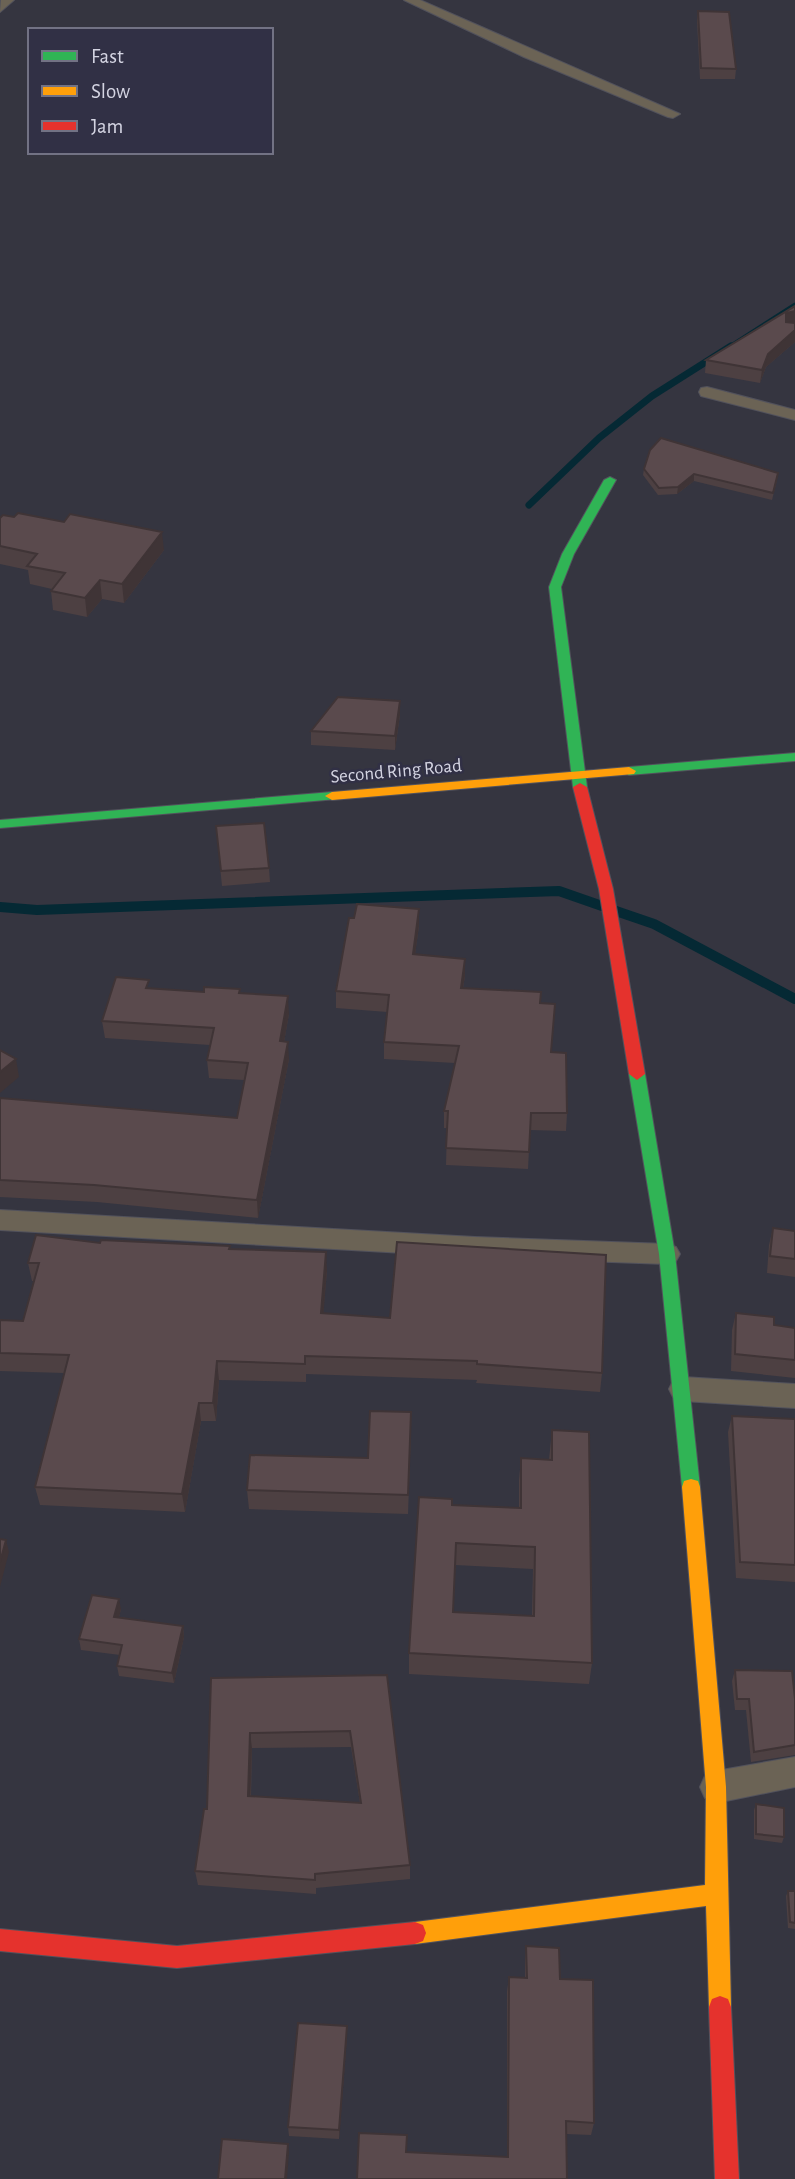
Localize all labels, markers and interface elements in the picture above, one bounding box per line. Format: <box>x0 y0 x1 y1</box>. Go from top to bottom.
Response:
legend <box>28 28 273 154</box>
text: Fast <box>91 46 124 67</box>
text: Slow <box>91 81 130 102</box>
text: Jam <box>91 116 123 137</box>
street label: Second Ring Road <box>330 756 463 787</box>

